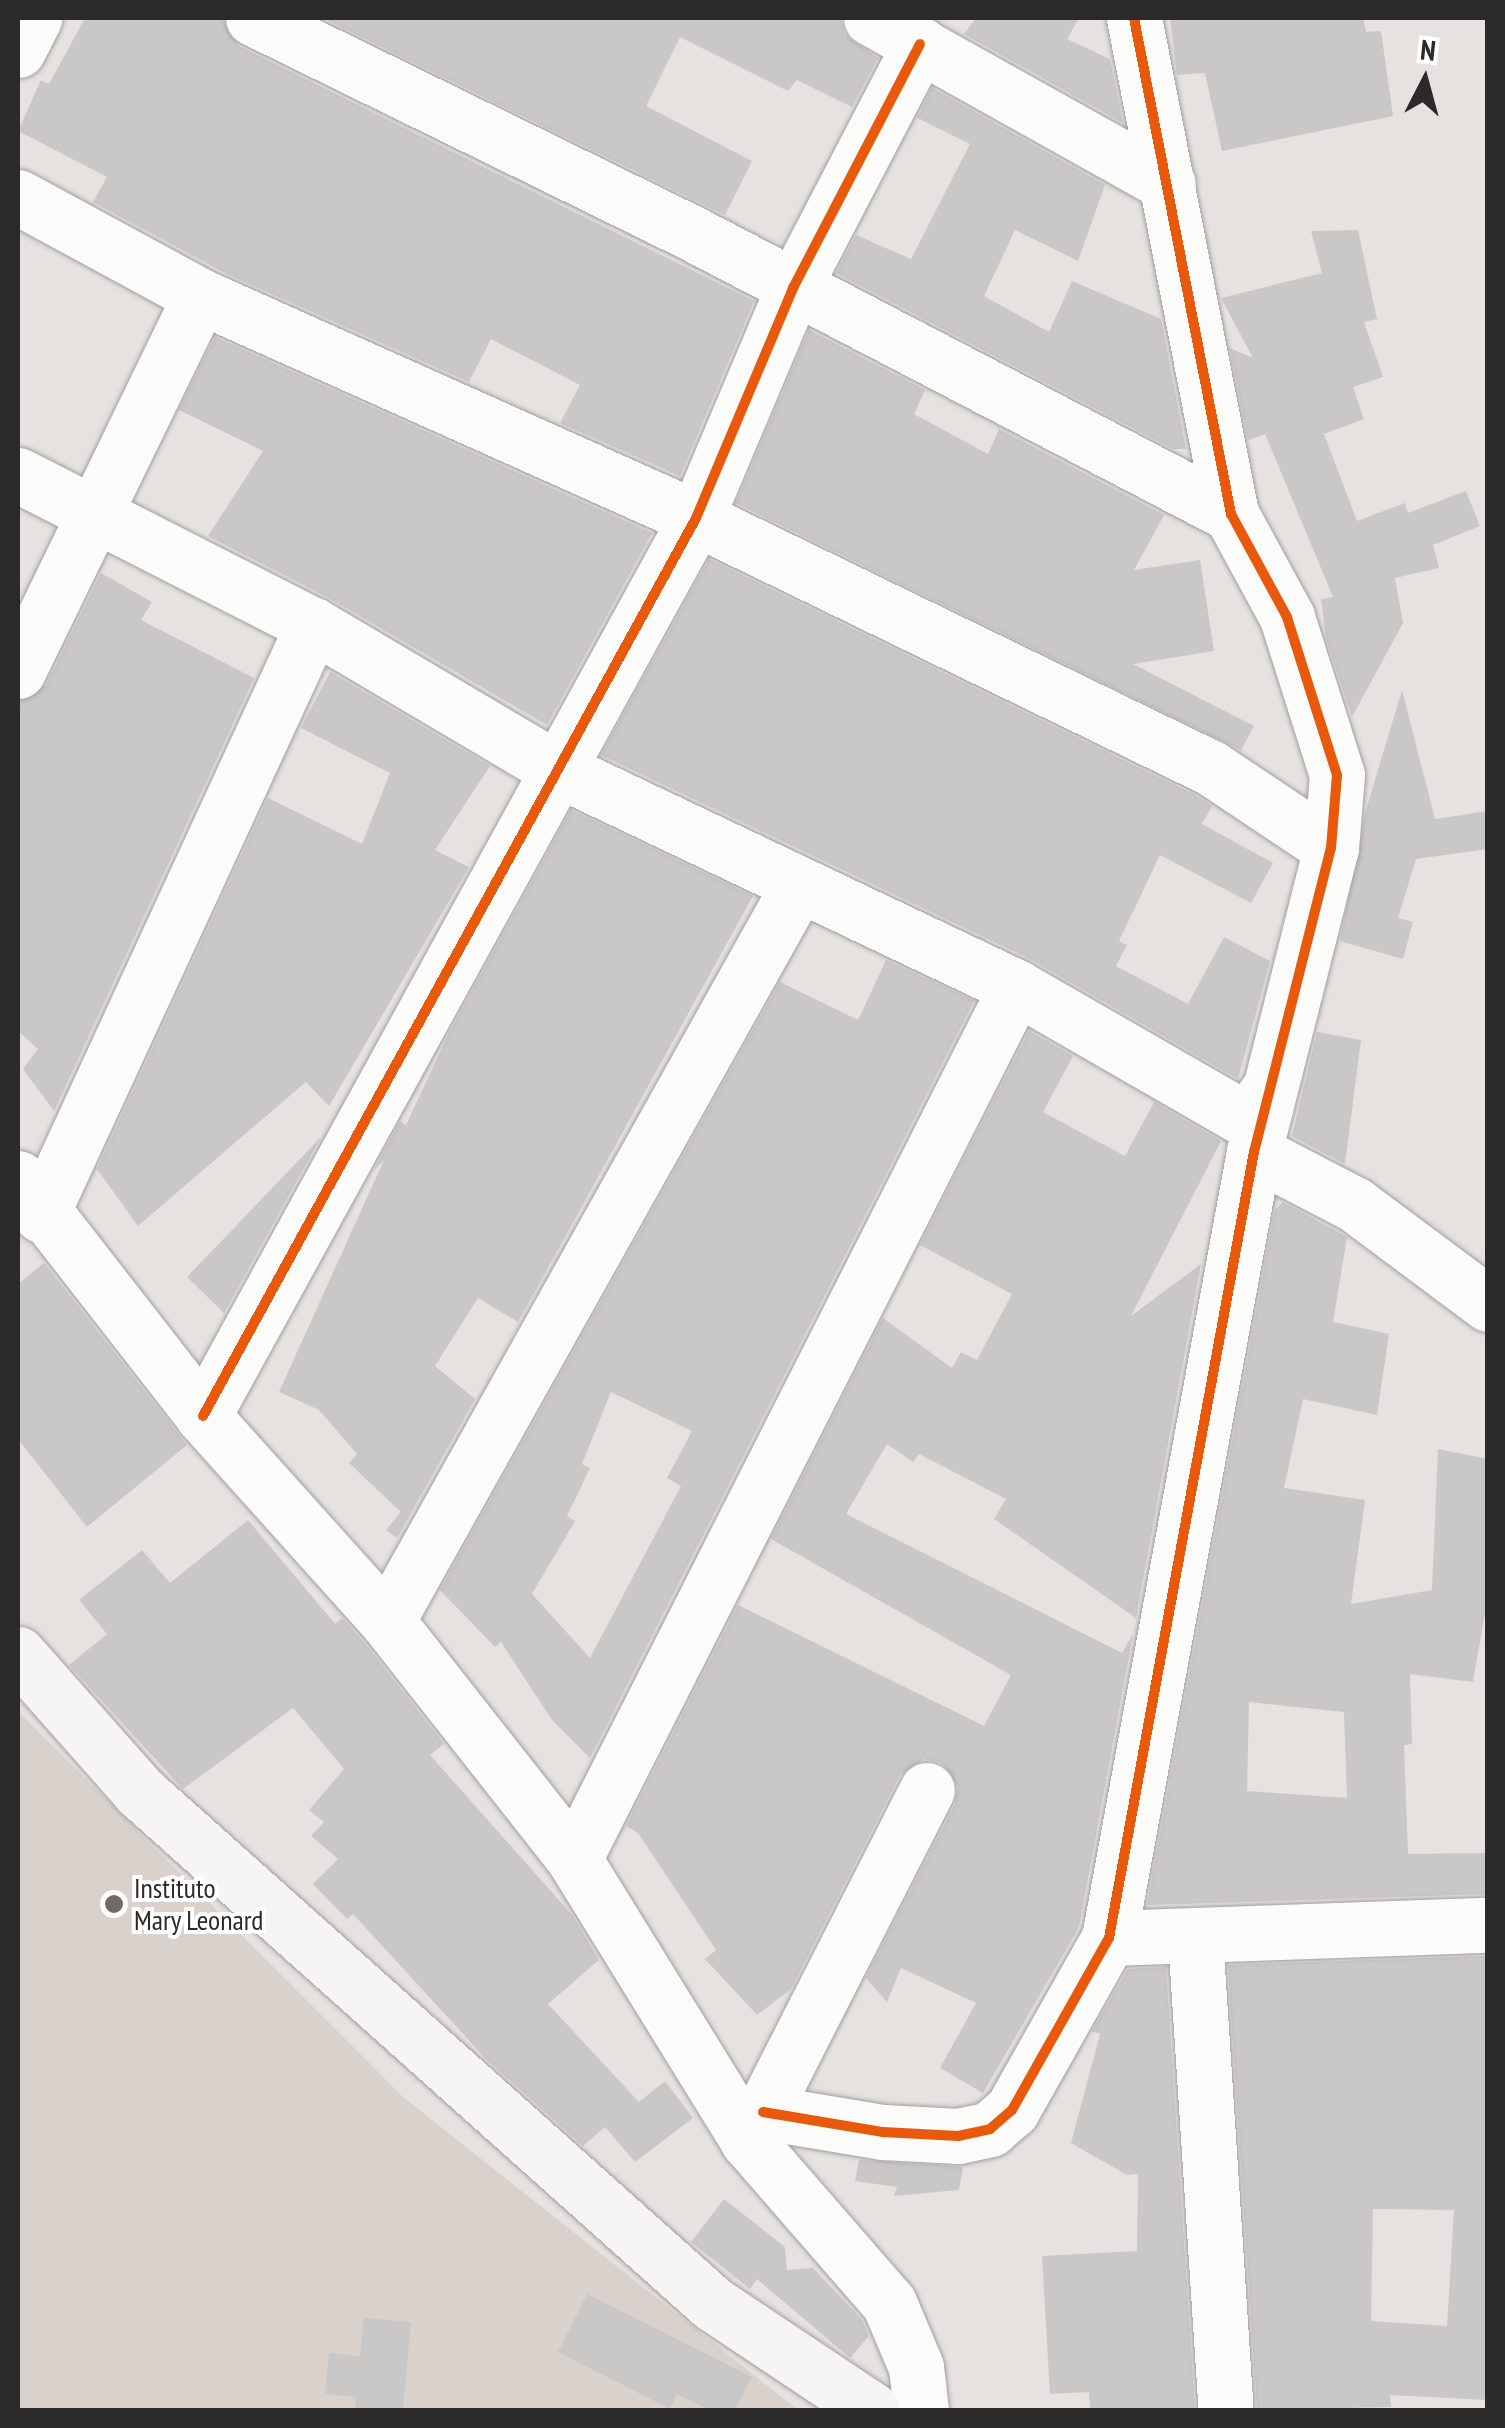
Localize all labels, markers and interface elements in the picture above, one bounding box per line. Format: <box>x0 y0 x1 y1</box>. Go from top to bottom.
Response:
north arrow <box>1375 30 1475 130</box>
text: N <box>1419 30 1438 69</box>
place label: Instituto Mary Leonard <box>134 1871 264 1937</box>
marker: Instituto Mary Leonard <box>103 1893 125 1915</box>

